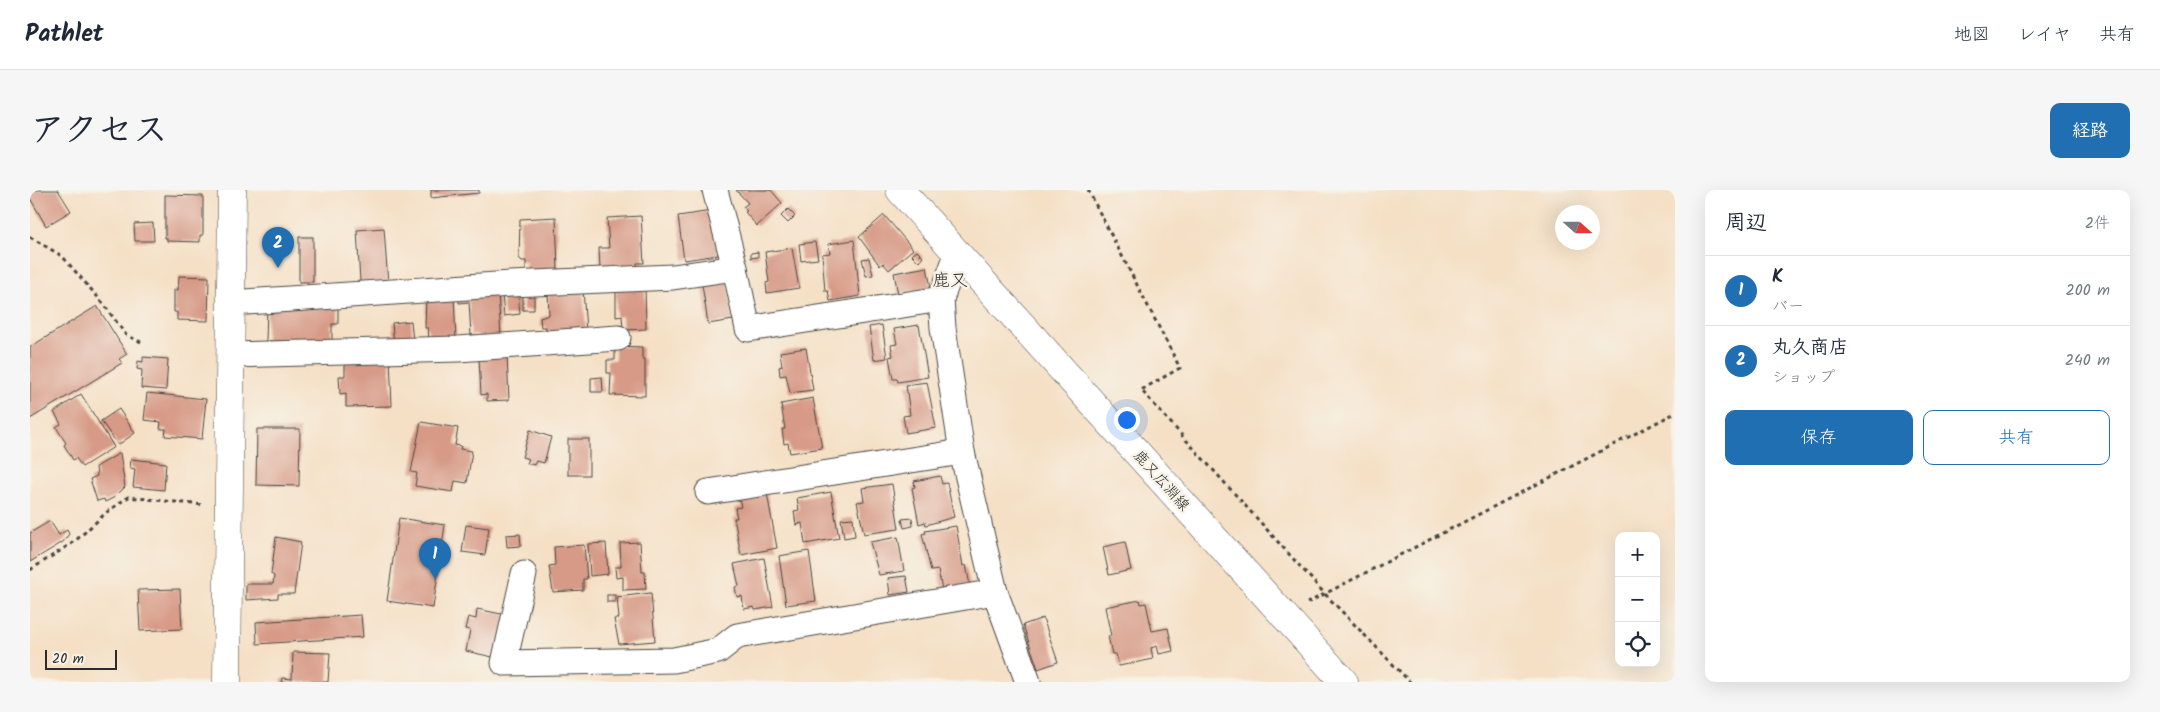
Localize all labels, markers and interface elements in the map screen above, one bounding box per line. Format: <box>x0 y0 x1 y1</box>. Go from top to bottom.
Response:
text: Pathlet <box>25 15 104 54</box>
text: 地図 <box>1954 21 1990 50</box>
text: レイヤ <box>2018 21 2071 50</box>
text: 共有 <box>2099 21 2135 50</box>
button: 経路 <box>2050 103 2130 158</box>
text: アクセス <box>30 104 168 160</box>
north arrow <box>1555 205 1600 250</box>
text: 周辺 <box>1725 207 1767 240</box>
text: 2件 <box>2085 211 2110 236</box>
pin: 2 <box>262 227 294 268</box>
text: K <box>1772 262 1783 292</box>
district label: 鹿又 <box>932 267 968 296</box>
text: 1 <box>1739 278 1743 303</box>
text: 200 m <box>2066 278 2110 303</box>
text: バー <box>1772 294 1804 319</box>
text: 丸久商店 <box>1772 333 1848 363</box>
text: 2 <box>1736 348 1746 373</box>
text: 240 m <box>2065 348 2110 373</box>
text: ショップ <box>1772 365 1835 390</box>
your location <box>1114 407 1140 433</box>
button: 保存 <box>1725 410 1913 465</box>
button: 共有 <box>1923 410 2110 465</box>
street label: 鹿又広淵線 <box>1127 445 1195 517</box>
map controls <box>1615 532 1660 667</box>
button: + <box>1615 532 1660 577</box>
pin: 1 <box>419 538 451 579</box>
button: − <box>1615 577 1660 622</box>
button: locate <box>1615 622 1660 667</box>
scale bar <box>45 647 118 670</box>
text: 20 m <box>52 648 84 670</box>

